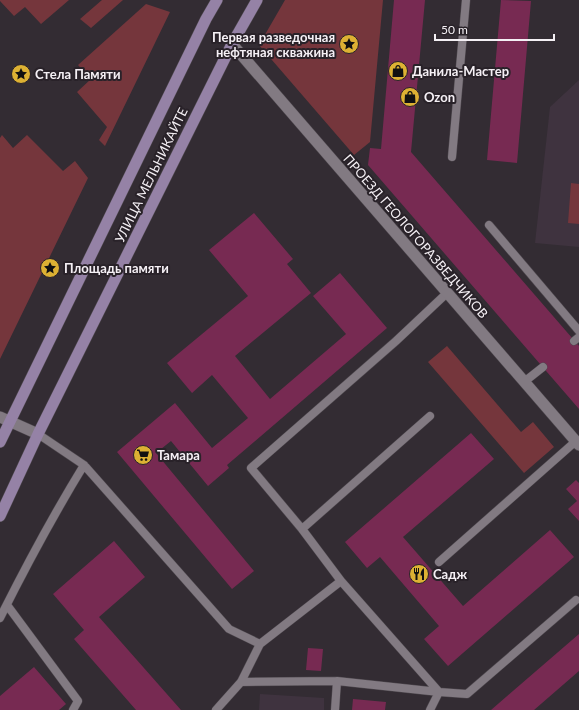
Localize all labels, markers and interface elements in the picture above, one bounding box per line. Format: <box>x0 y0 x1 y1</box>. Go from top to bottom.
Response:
scale bar <box>435 16 554 42</box>
text: 50 m <box>441 22 468 37</box>
place label: Первая разведочная нефтяная скважина <box>212 29 335 60</box>
place icon: Первая разведочная нефтяная скважина <box>338 33 360 55</box>
shop icon: Данила-Мастер <box>387 60 409 82</box>
place icon: Стела Памяти <box>10 63 32 85</box>
place label: Данила-Мастер <box>412 63 509 79</box>
place label: Стела Памяти <box>35 66 121 82</box>
shop icon: Ozon <box>399 86 421 108</box>
place label: Ozon <box>424 89 455 105</box>
street label: УЛИЦА МЕЛЬНИКАЙТЕ <box>111 105 191 245</box>
street label: ПРОЕЗД ГЕОЛОГОРАЗВЕДЧИКОВ <box>340 151 492 321</box>
place icon: Площадь памяти <box>39 257 61 279</box>
place label: Площадь памяти <box>64 260 169 276</box>
supermarket icon: Тамара <box>132 444 154 466</box>
place label: Тамара <box>157 447 200 463</box>
restaurant icon: Садж <box>408 563 430 585</box>
place label: Садж <box>433 566 467 582</box>

